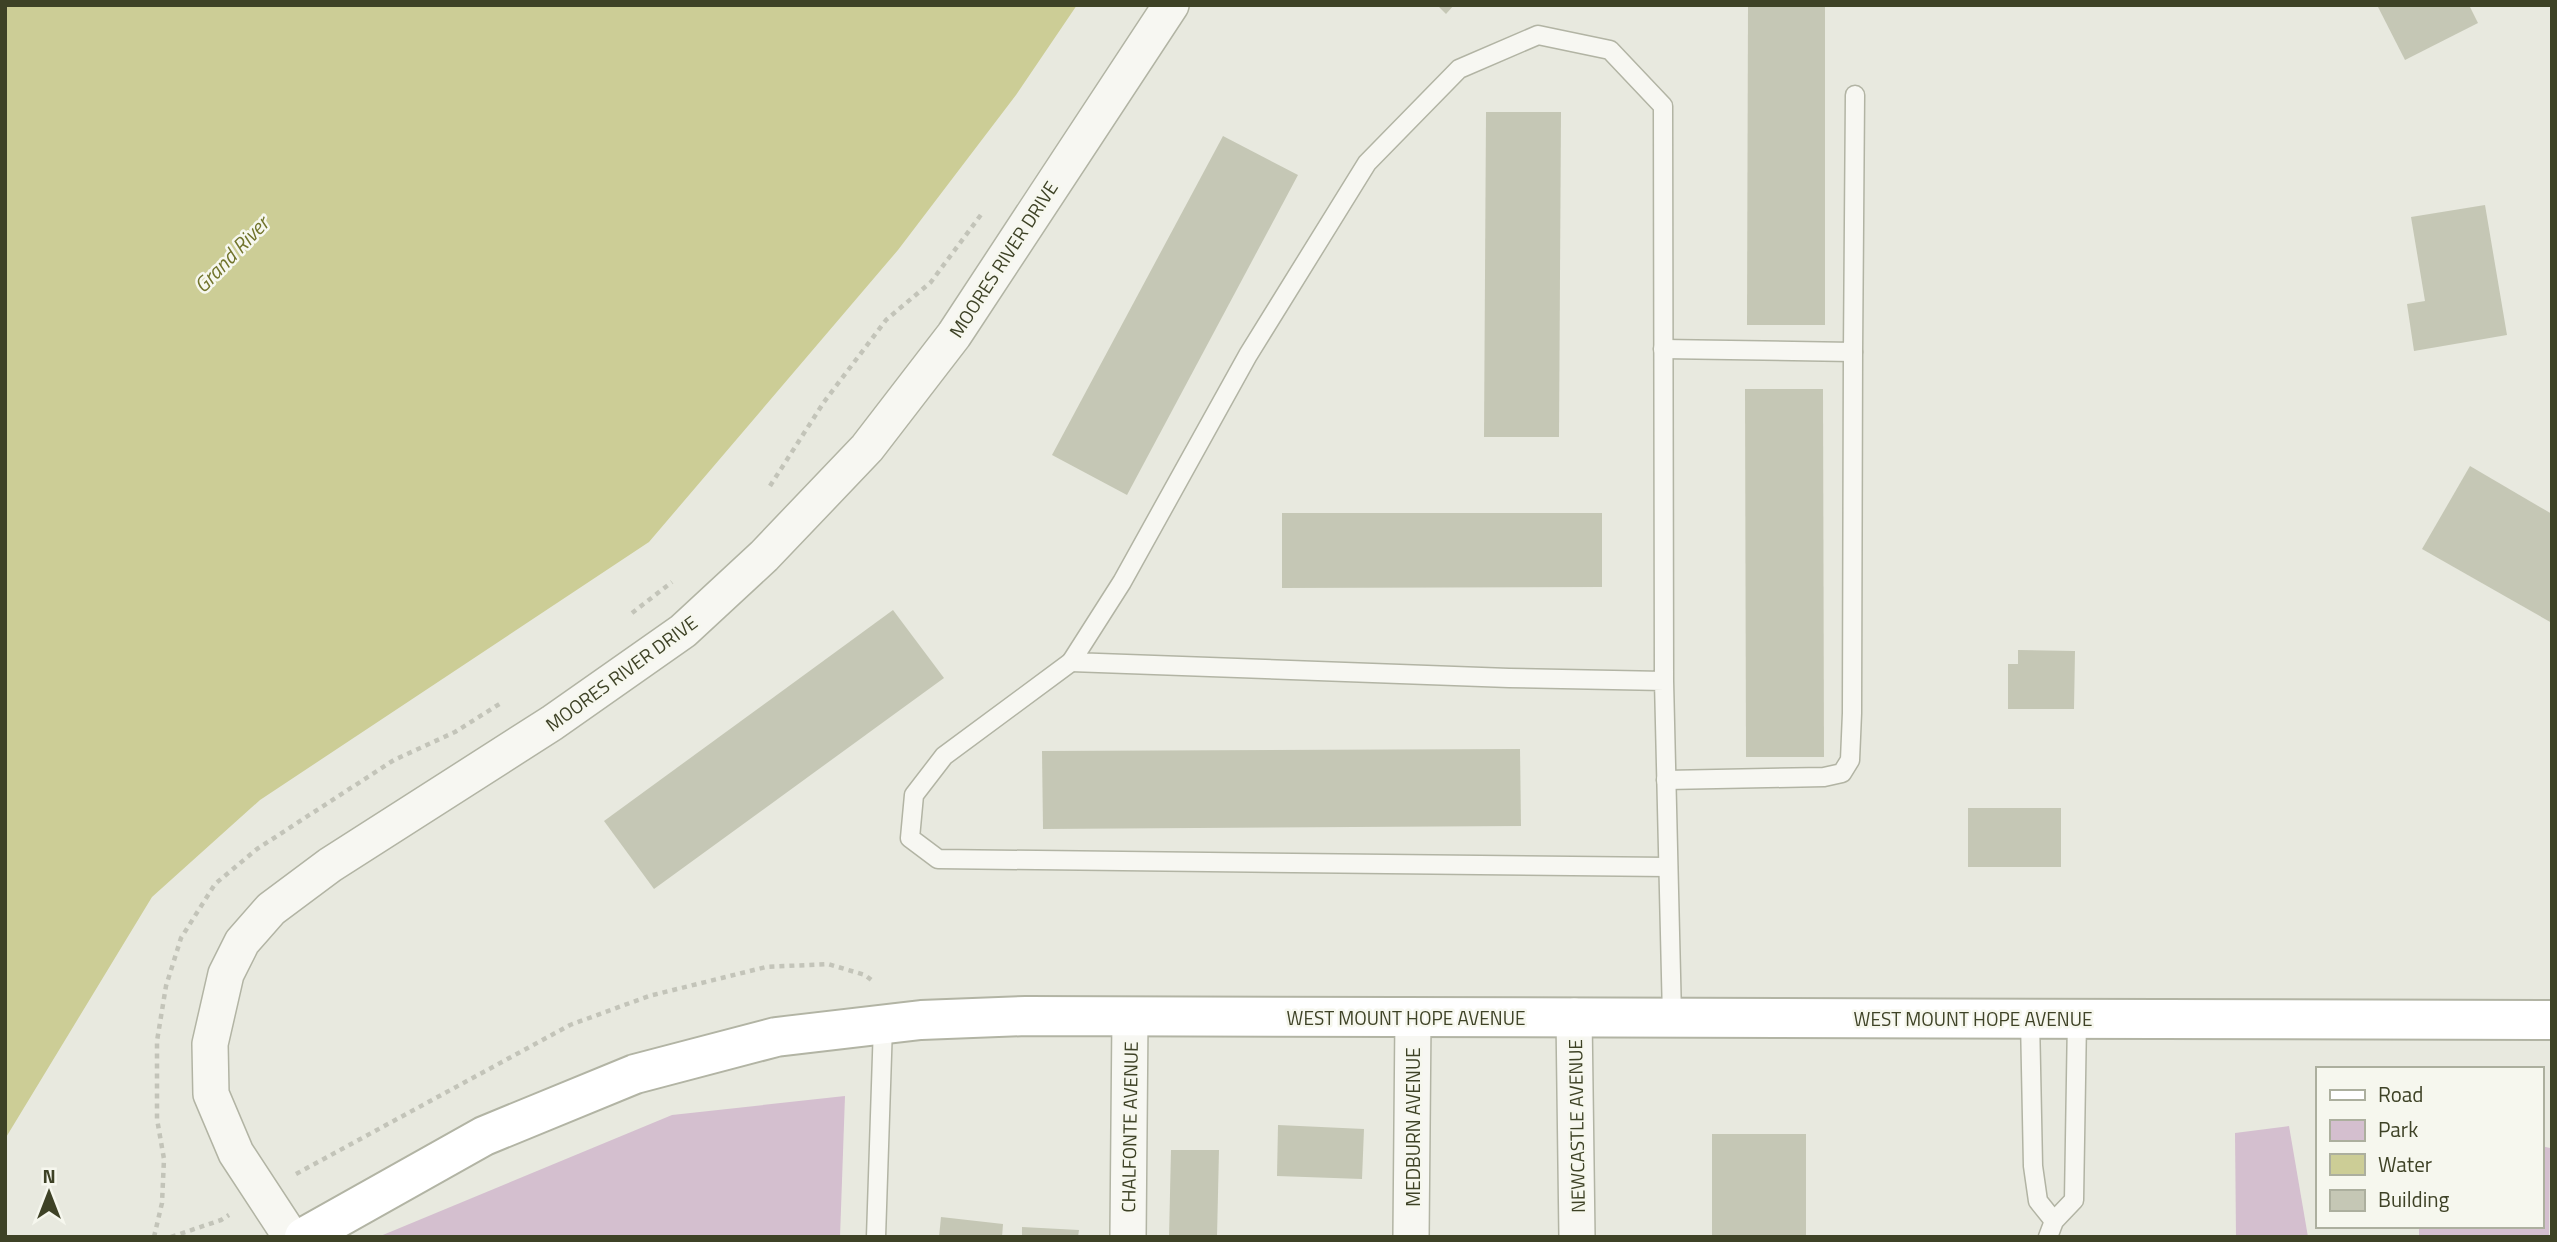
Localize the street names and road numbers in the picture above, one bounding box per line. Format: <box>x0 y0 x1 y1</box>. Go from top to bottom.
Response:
street label: MOORES RIVER DRIVE <box>941 175 1065 343</box>
street label: MOORES RIVER DRIVE <box>539 608 703 738</box>
street label: WEST MOUNT HOPE AVENUE <box>1287 1003 1525 1032</box>
street label: WEST MOUNT HOPE AVENUE <box>1854 1004 2092 1033</box>
street label: NEWCASTLE AVENUE <box>1560 1039 1592 1213</box>
street label: CHALFONTE AVENUE <box>1113 1041 1145 1213</box>
street label: MEDBURN AVENUE <box>1398 1047 1427 1207</box>

